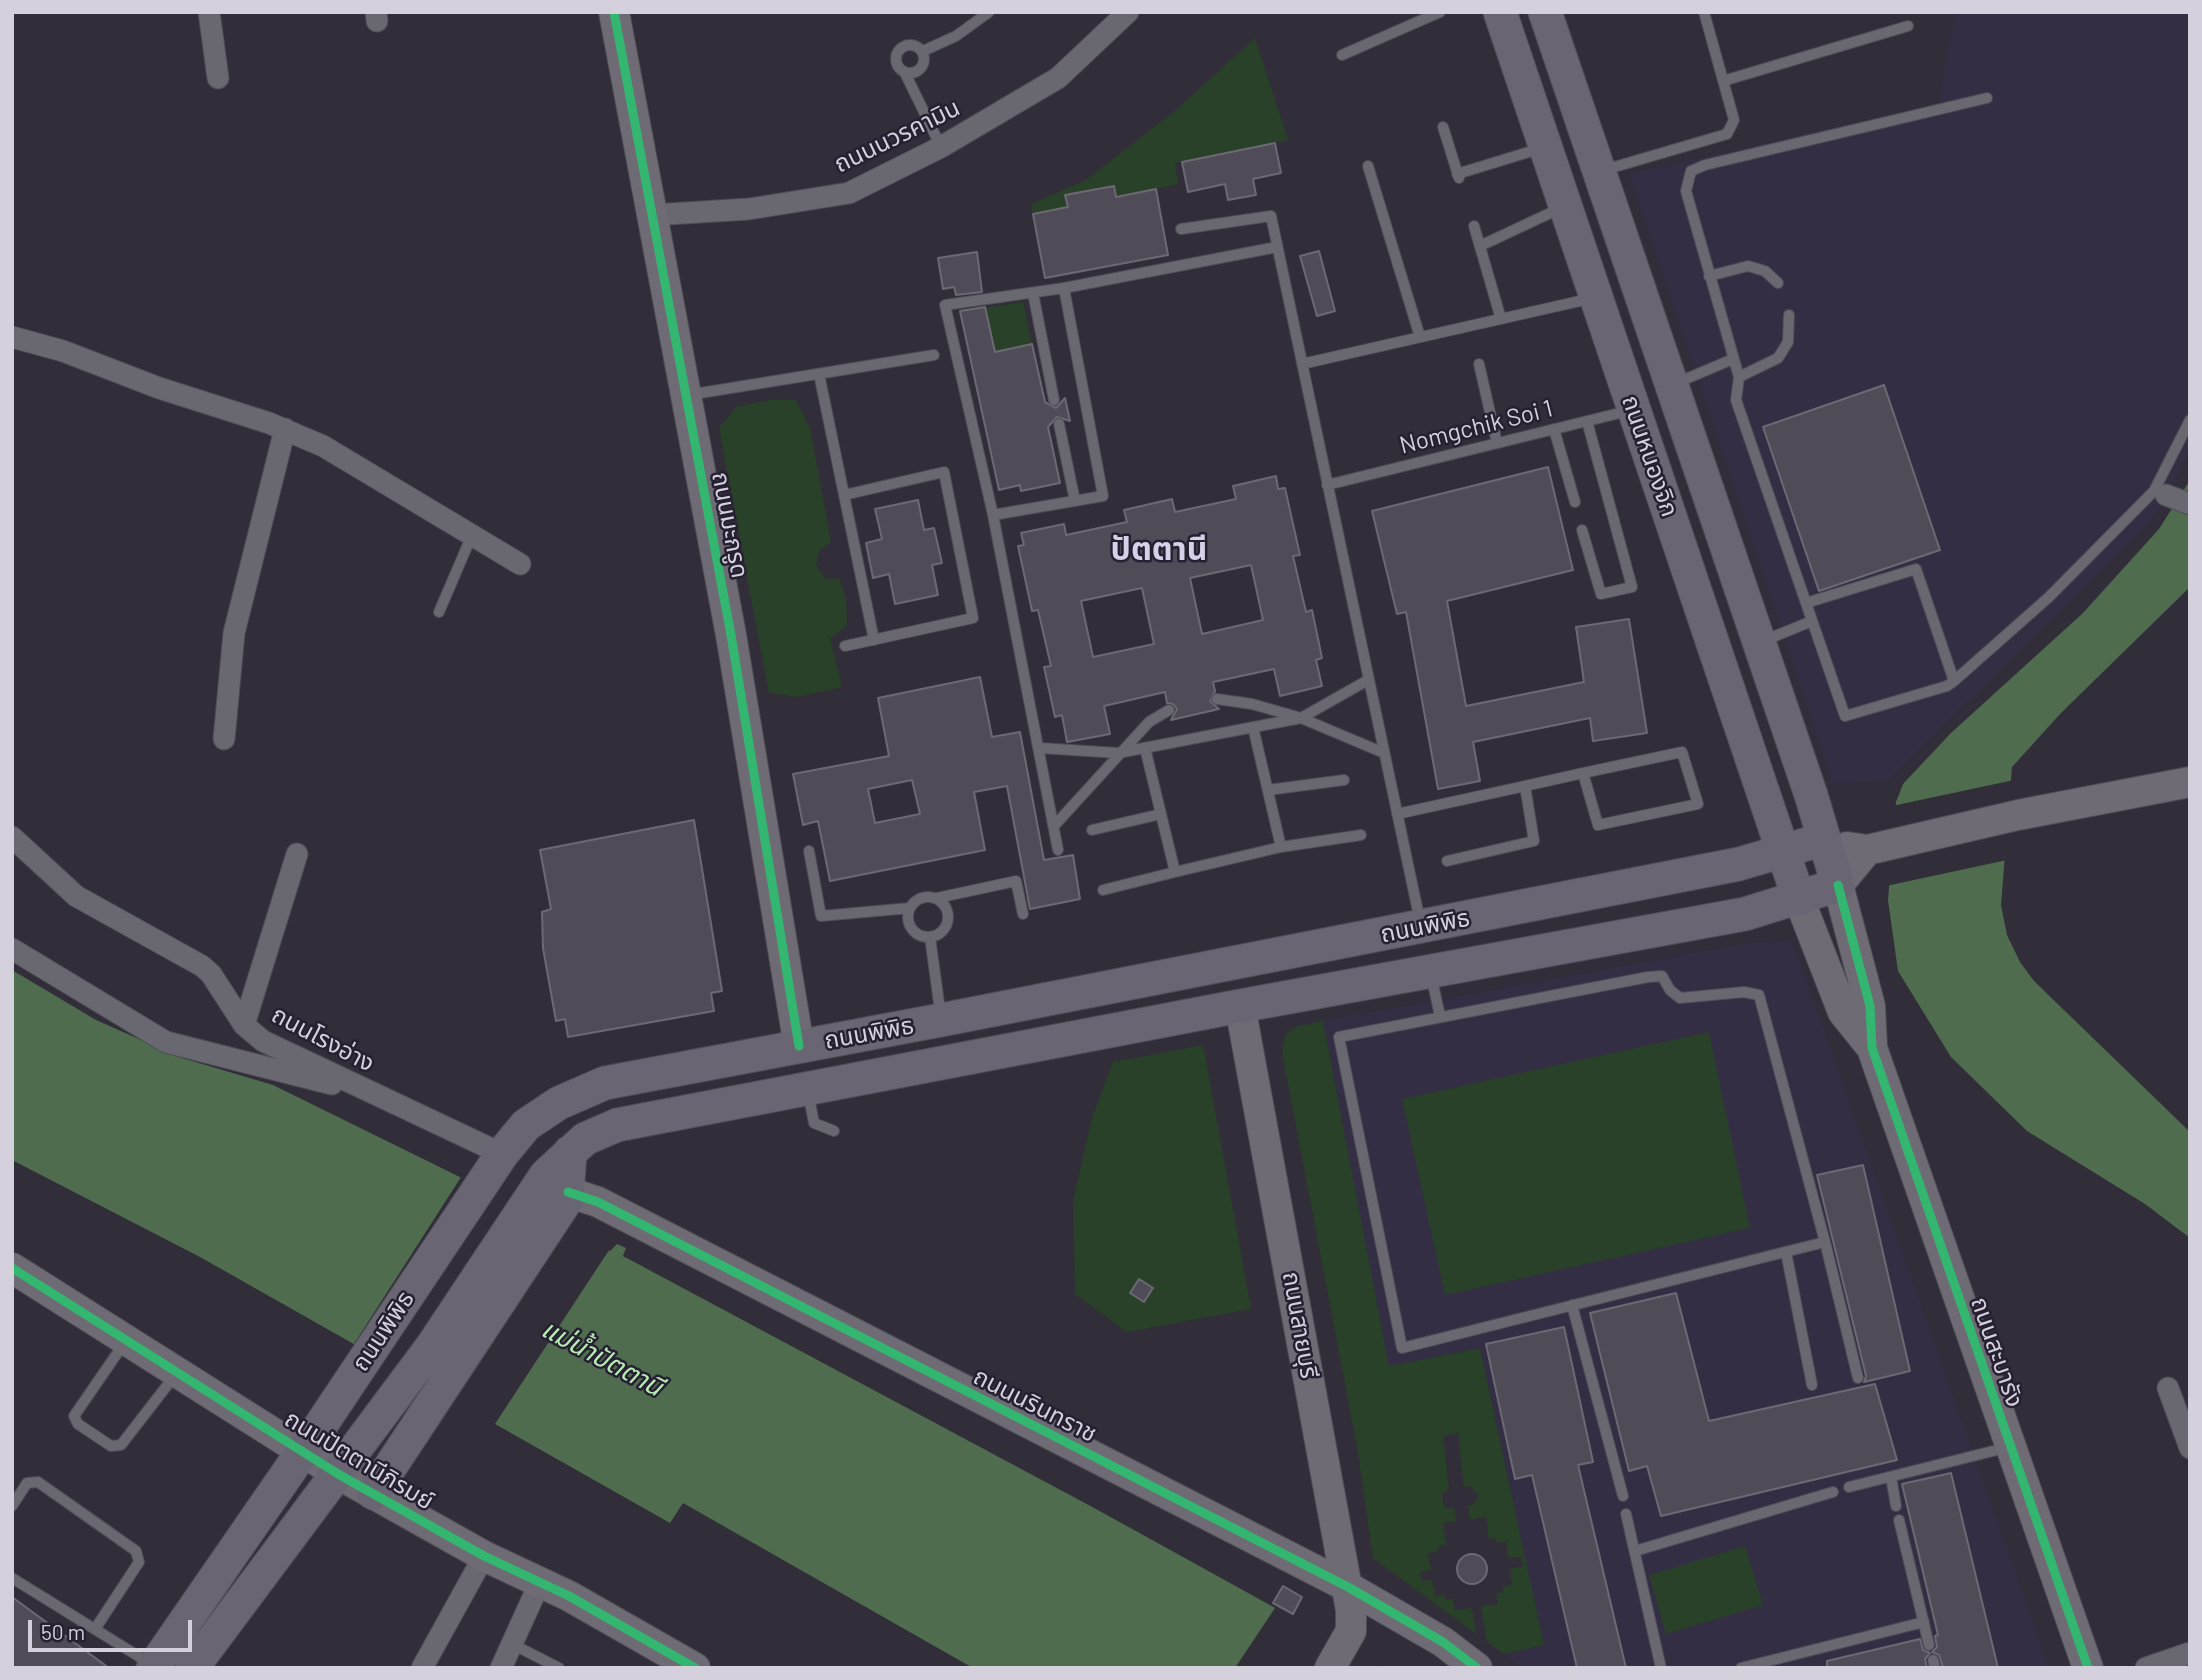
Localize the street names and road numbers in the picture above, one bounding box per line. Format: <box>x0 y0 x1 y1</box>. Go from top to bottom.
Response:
street label: ถนนนวรคามิน <box>830 93 964 179</box>
street label: ถนนหนองจิก <box>1616 392 1684 520</box>
street label: Nomgchik Soi 1 <box>1396 394 1556 460</box>
street label: ถนนมะกรูด <box>706 469 754 581</box>
street label: ถนนพิพิธ <box>1378 903 1472 949</box>
street label: ถนนโรงอ่าง <box>267 1000 379 1078</box>
street label: ถนนพิพิธ <box>822 1011 916 1055</box>
street label: ถนนสายบุรี <box>1276 1269 1324 1381</box>
street label: ถนนพิพิธ <box>346 1286 420 1376</box>
street label: ถนนสะบารัง <box>1965 1293 2029 1411</box>
street label: ถนนนรินทราช <box>969 1362 1101 1448</box>
street label: ถนนปัตตานีภิรมย์ <box>279 1404 439 1516</box>

